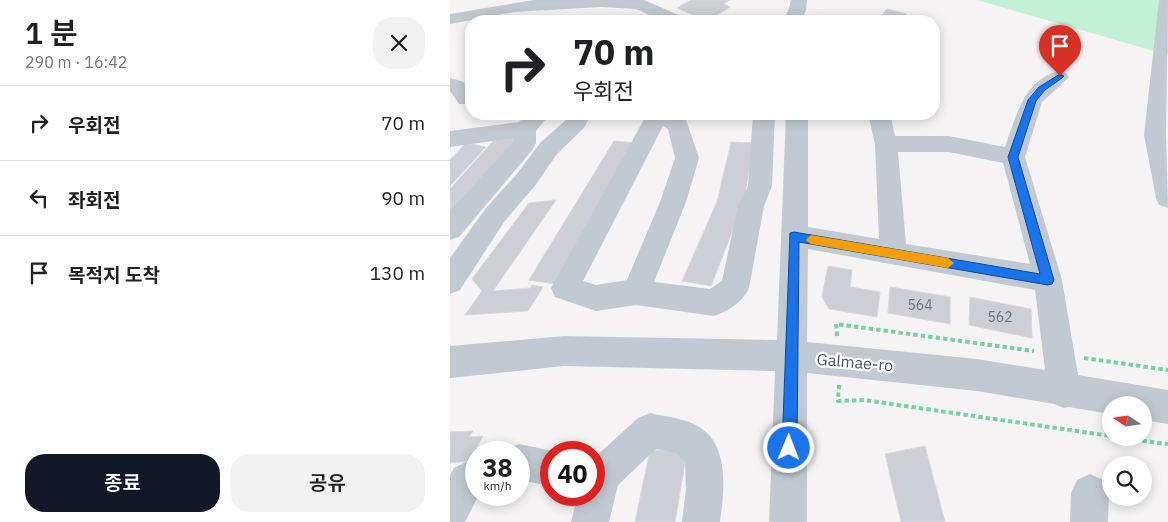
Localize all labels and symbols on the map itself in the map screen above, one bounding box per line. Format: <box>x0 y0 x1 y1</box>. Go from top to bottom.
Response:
pin <box>1039 25 1081 76</box>
house number: 564 <box>907 296 933 314</box>
house number: 562 <box>987 308 1013 326</box>
street label: Galmae-ro <box>816 349 894 375</box>
north arrow <box>1102 396 1152 446</box>
position arrow <box>762 421 814 473</box>
speed limit sign: 40 <box>540 441 605 506</box>

